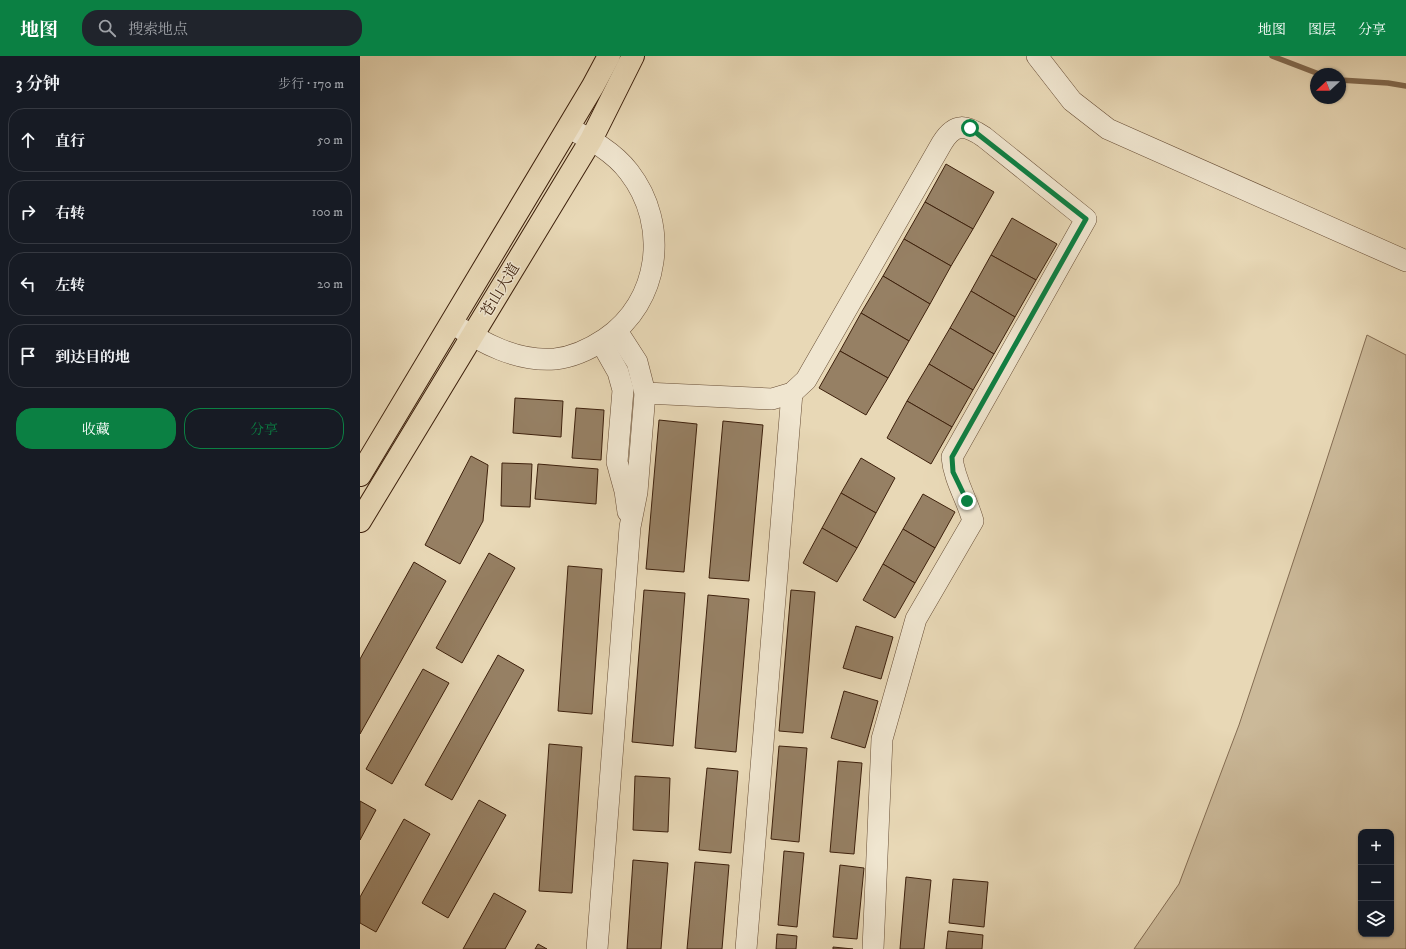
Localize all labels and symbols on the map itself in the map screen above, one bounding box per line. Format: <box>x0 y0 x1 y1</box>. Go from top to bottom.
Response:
north arrow <box>1310 68 1346 104</box>
route start <box>961 119 979 137</box>
street label: 苍山大道 <box>477 260 524 321</box>
route end <box>958 492 976 510</box>

